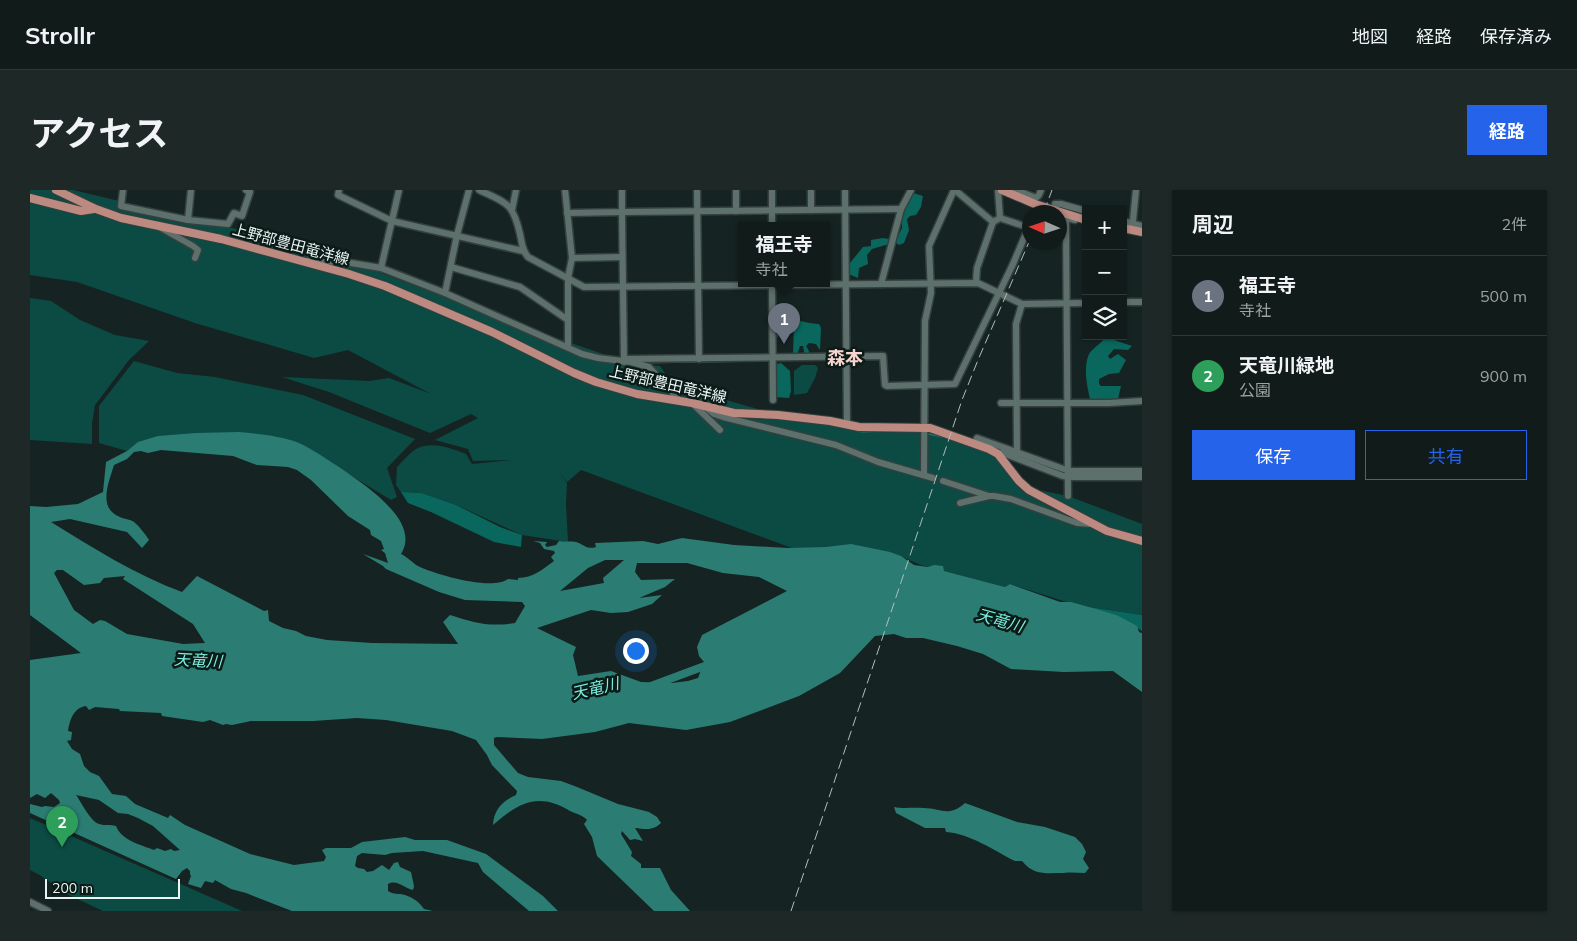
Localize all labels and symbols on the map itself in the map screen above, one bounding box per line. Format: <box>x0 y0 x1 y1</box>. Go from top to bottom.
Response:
north arrow <box>1022 205 1067 250</box>
street label: 上野部豊田竜洋線 <box>231 219 351 269</box>
pin: 1 <box>768 303 800 344</box>
district label: 森本 <box>827 346 863 369</box>
street label: 上野部豊田竜洋線 <box>607 361 729 407</box>
water label: 天竜川 <box>974 604 1028 637</box>
your location <box>623 638 649 664</box>
water label: 天竜川 <box>174 649 224 671</box>
water label: 天竜川 <box>569 672 623 703</box>
pin: 2 <box>46 806 78 847</box>
scale bar <box>45 876 180 899</box>

